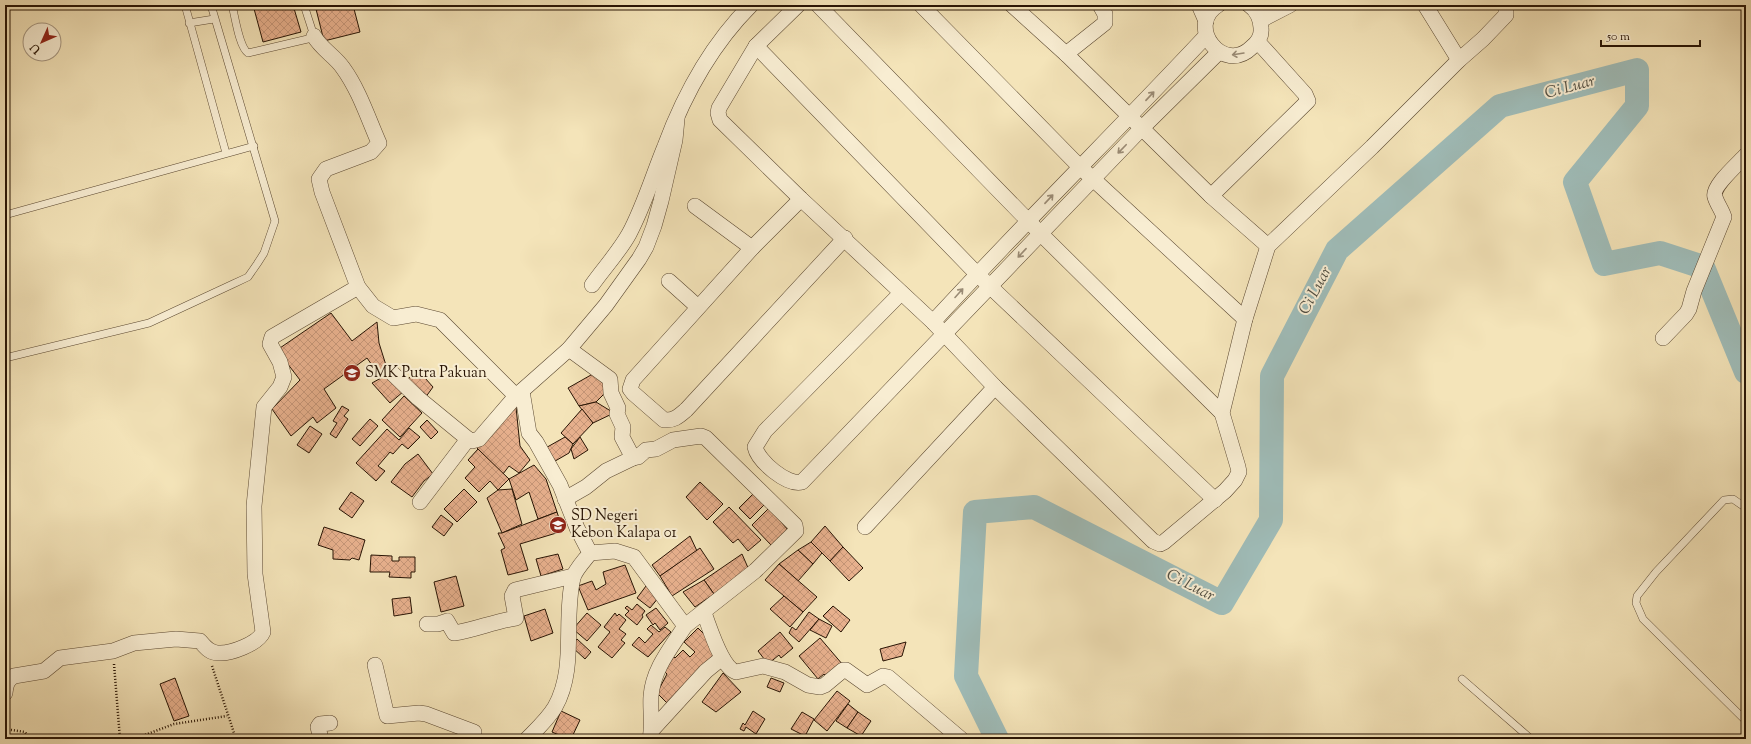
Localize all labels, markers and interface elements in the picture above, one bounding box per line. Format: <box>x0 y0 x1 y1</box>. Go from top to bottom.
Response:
north arrow <box>22 22 62 62</box>
scale bar <box>1601 22 1700 48</box>
text: 50 m <box>1606 28 1630 46</box>
text: U <box>27 40 45 58</box>
one-way arrow <box>1231 50 1244 58</box>
water label: Ci Luar <box>1542 70 1598 106</box>
one-way arrow <box>1145 91 1154 101</box>
one-way arrow <box>1117 144 1127 154</box>
one-way arrow <box>1044 194 1054 204</box>
one-way arrow <box>1018 247 1027 257</box>
water label: Ci Luar <box>1294 263 1338 319</box>
one-way arrow <box>954 288 964 298</box>
school or university icon: SMK Putra Pakuan <box>342 363 362 383</box>
place label: SMK Putra Pakuan <box>365 363 487 384</box>
place label: SD Negeri Kebon Kalapa 01 <box>571 506 677 544</box>
school or university icon: SD Negeri Kebon Kalapa 01 <box>548 515 568 535</box>
water label: Ci Luar <box>1162 564 1218 608</box>

